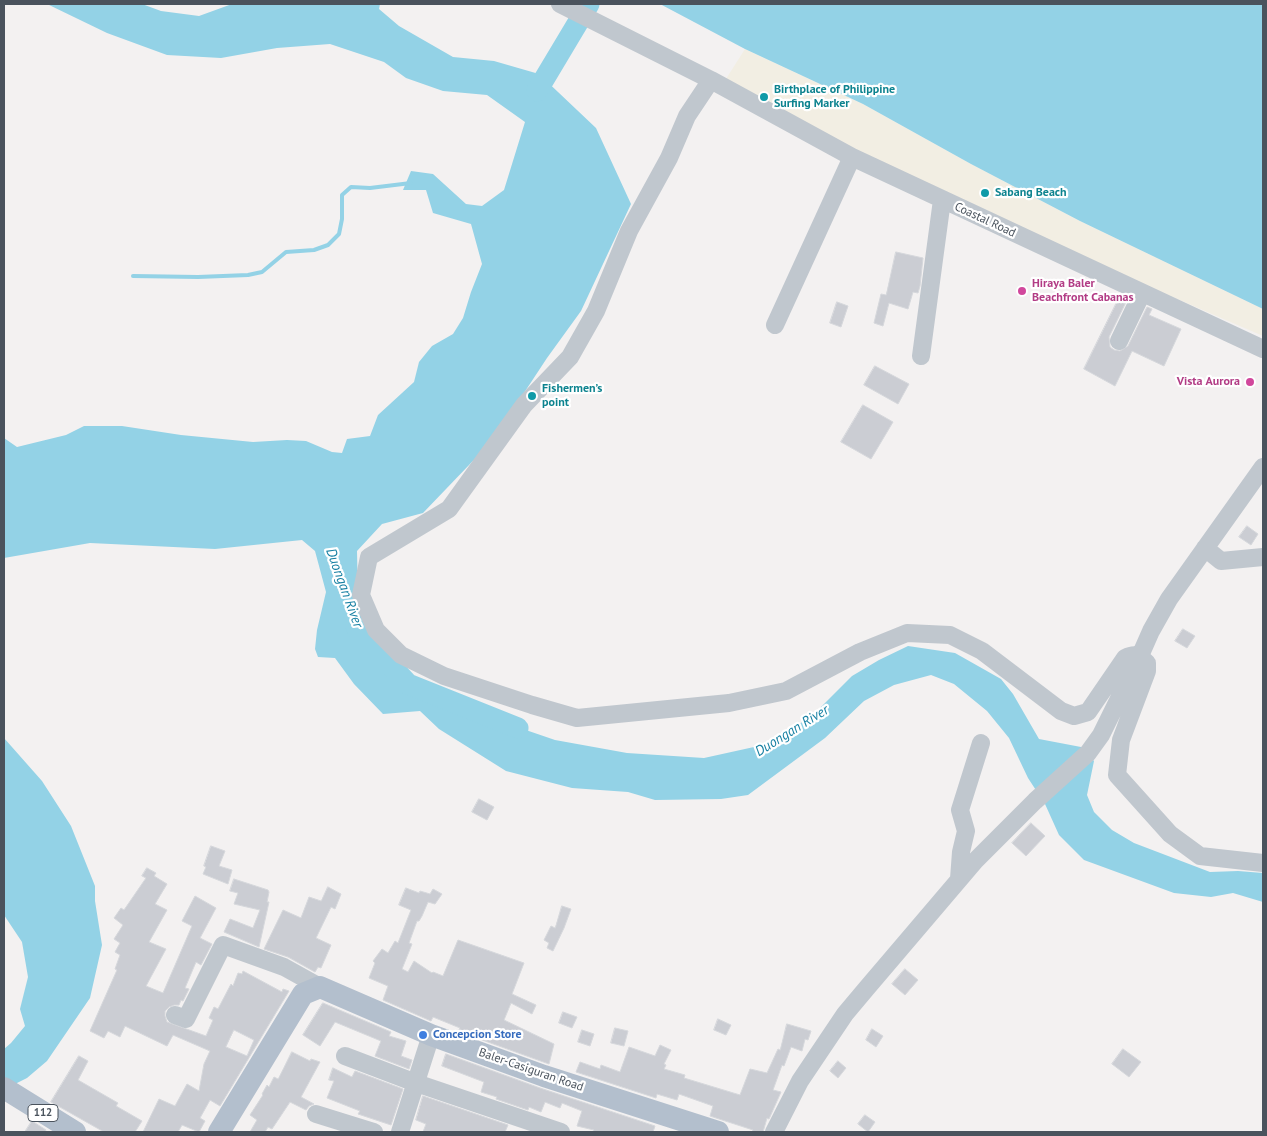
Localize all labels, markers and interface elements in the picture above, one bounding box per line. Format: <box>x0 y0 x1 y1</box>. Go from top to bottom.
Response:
place label: Birthplace of Philippine Surfing Marker <box>774 83 895 111</box>
marker: Birthplace of Philippine Surfing Marker <box>758 91 770 103</box>
place label: Sabang Beach <box>995 186 1067 200</box>
marker: Sabang Beach <box>979 187 991 199</box>
street label: Coastal Road <box>952 200 1018 240</box>
place label: Hiraya Baler Beachfront Cabanas <box>1032 277 1134 305</box>
marker: Hiraya Baler Beachfront Cabanas <box>1016 285 1028 297</box>
place label: Vista Aurora <box>1177 375 1240 389</box>
marker: Vista Aurora <box>1244 376 1256 388</box>
place label: Fishermen’s point <box>542 382 602 410</box>
marker: Fishermen’s point <box>526 390 538 402</box>
water label: Duongan River <box>322 546 366 630</box>
water label: Duongan River <box>752 702 832 760</box>
place label: Concepcion Store <box>433 1028 522 1042</box>
marker: Concepcion Store <box>417 1029 429 1041</box>
street label: Baler-Casiguran Road <box>477 1045 585 1095</box>
road number: 112 <box>28 1104 58 1122</box>

